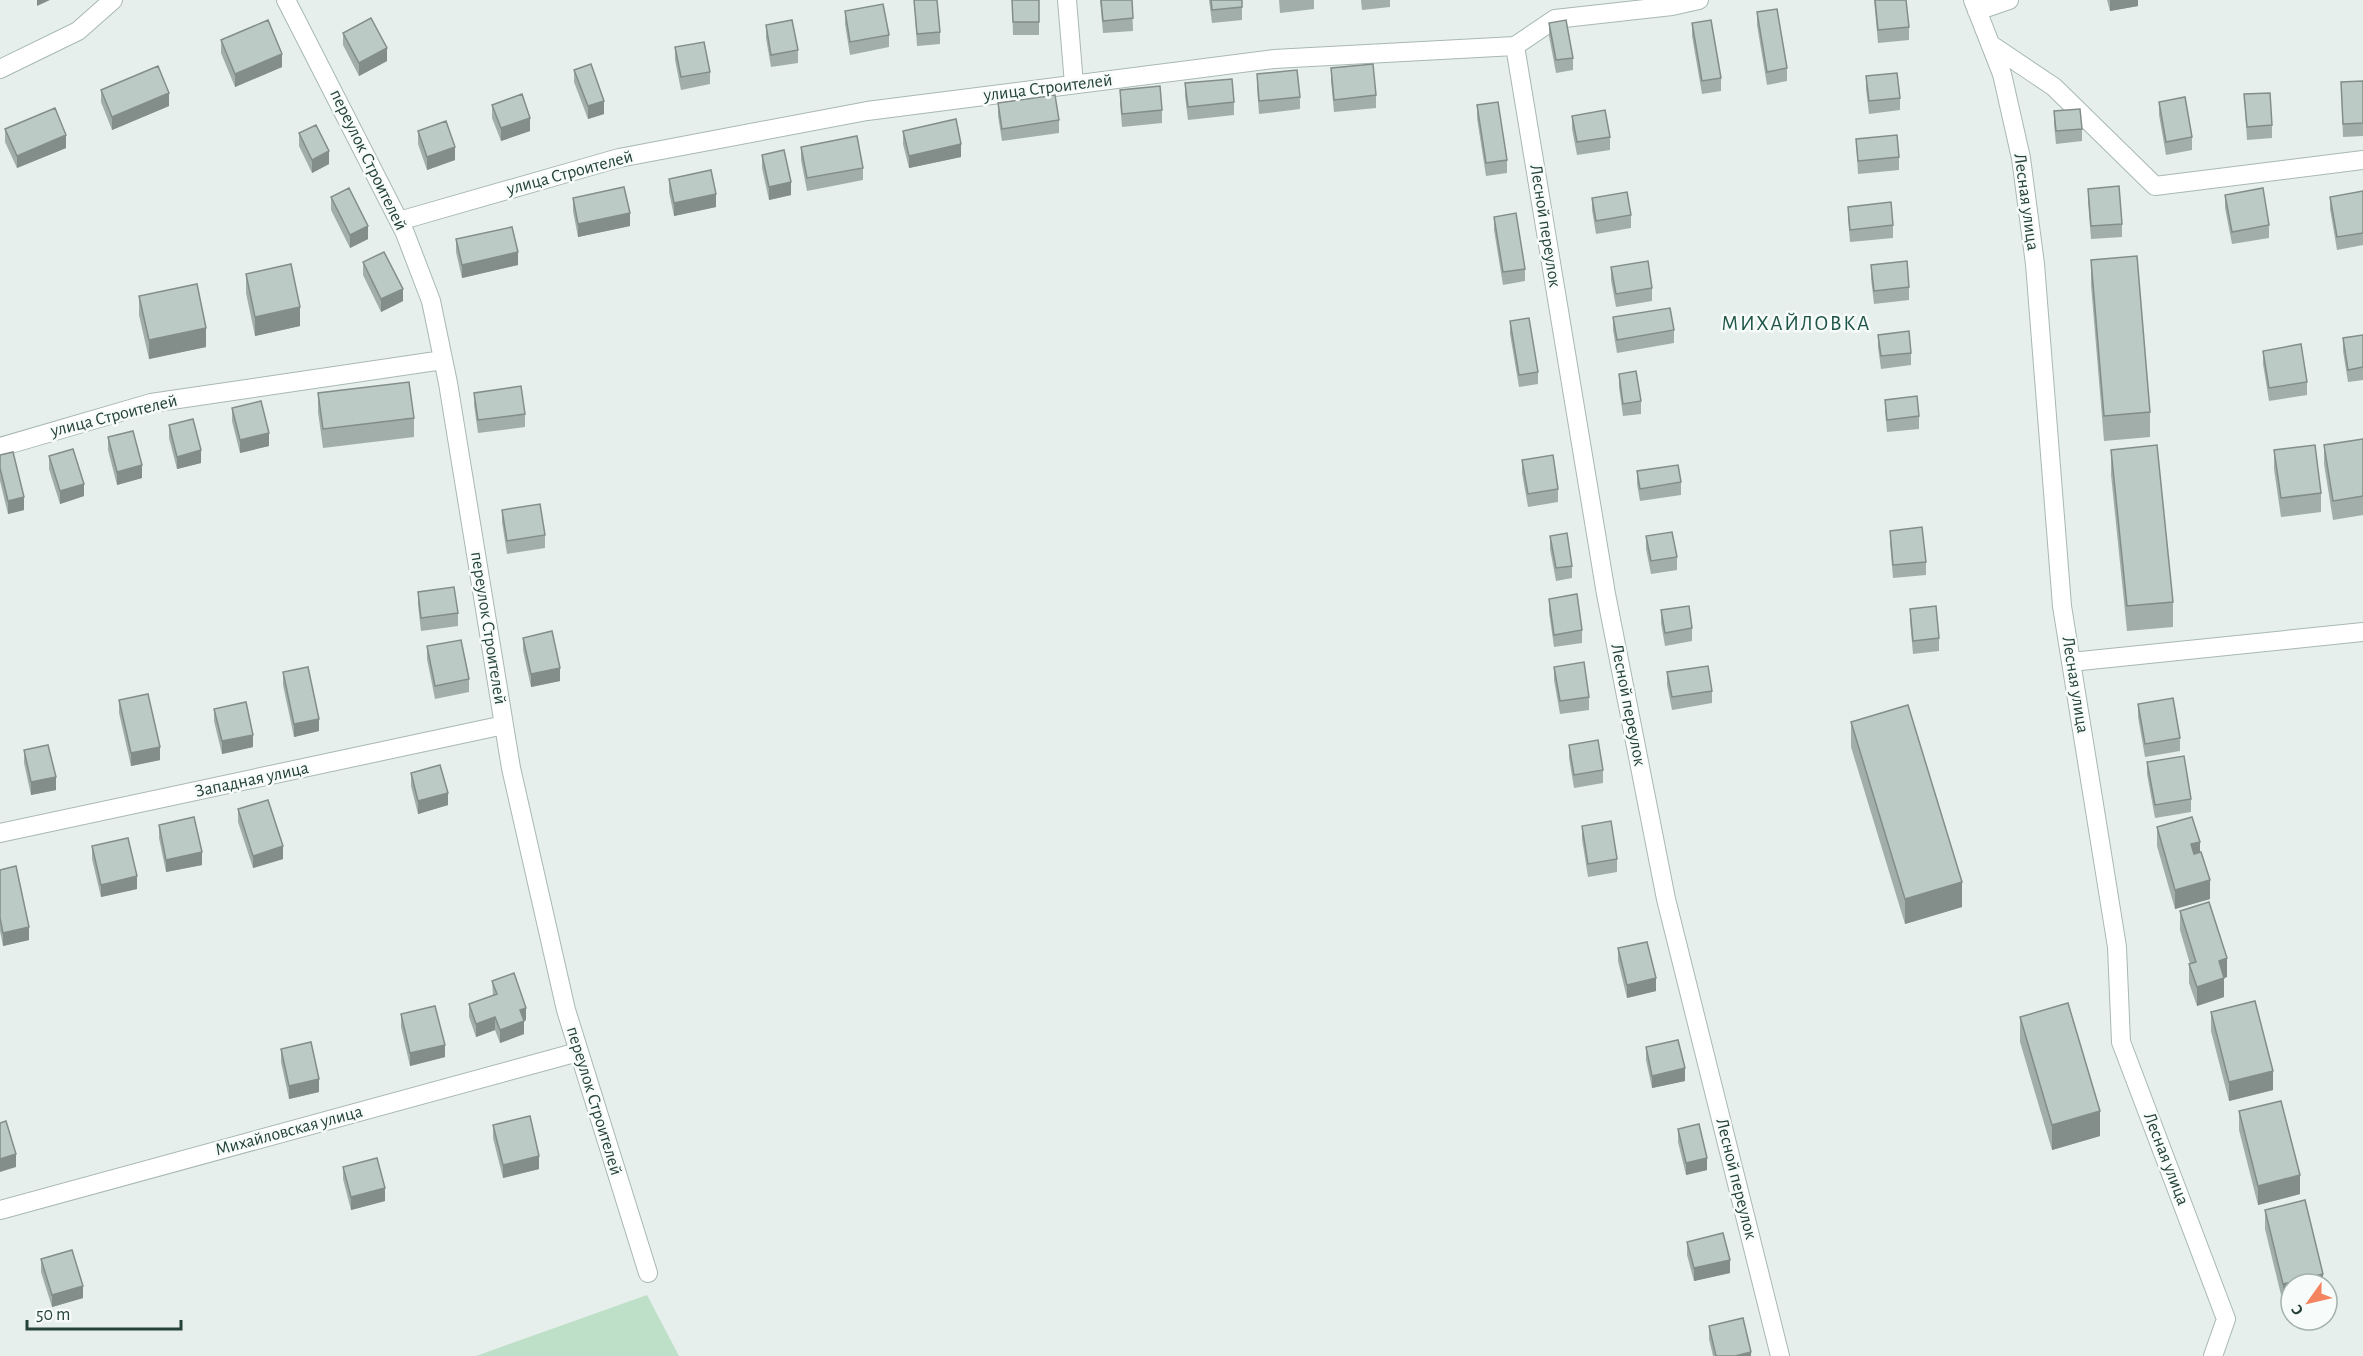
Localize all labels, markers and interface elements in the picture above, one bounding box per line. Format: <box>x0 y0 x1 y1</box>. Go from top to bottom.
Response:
street label: улица Строителей <box>981 71 1114 105</box>
street label: переулок Строителей <box>326 87 410 233</box>
street label: улица Строителей <box>504 148 635 199</box>
street label: Лесная улица <box>2010 152 2042 252</box>
street label: Лесной переулок <box>1526 163 1564 289</box>
district label: МИХАЙЛОВКА <box>1721 312 1871 334</box>
street label: улица Строителей <box>48 392 179 441</box>
street label: переулок Строителей <box>467 550 509 706</box>
street label: Лесная улица <box>2058 635 2092 735</box>
street label: Лесной переулок <box>1607 642 1649 768</box>
street label: Западная улица <box>194 759 310 801</box>
street label: переулок Строителей <box>563 1024 625 1178</box>
street label: Михайловская улица <box>213 1103 365 1159</box>
street label: Лесная улица <box>2140 1110 2192 1208</box>
street label: Лесной переулок <box>1712 1117 1760 1242</box>
north arrow <box>2279 1272 2339 1332</box>
scale bar <box>27 1293 182 1331</box>
text: С <box>2288 1302 2307 1318</box>
text: 50 m <box>36 1306 70 1324</box>

